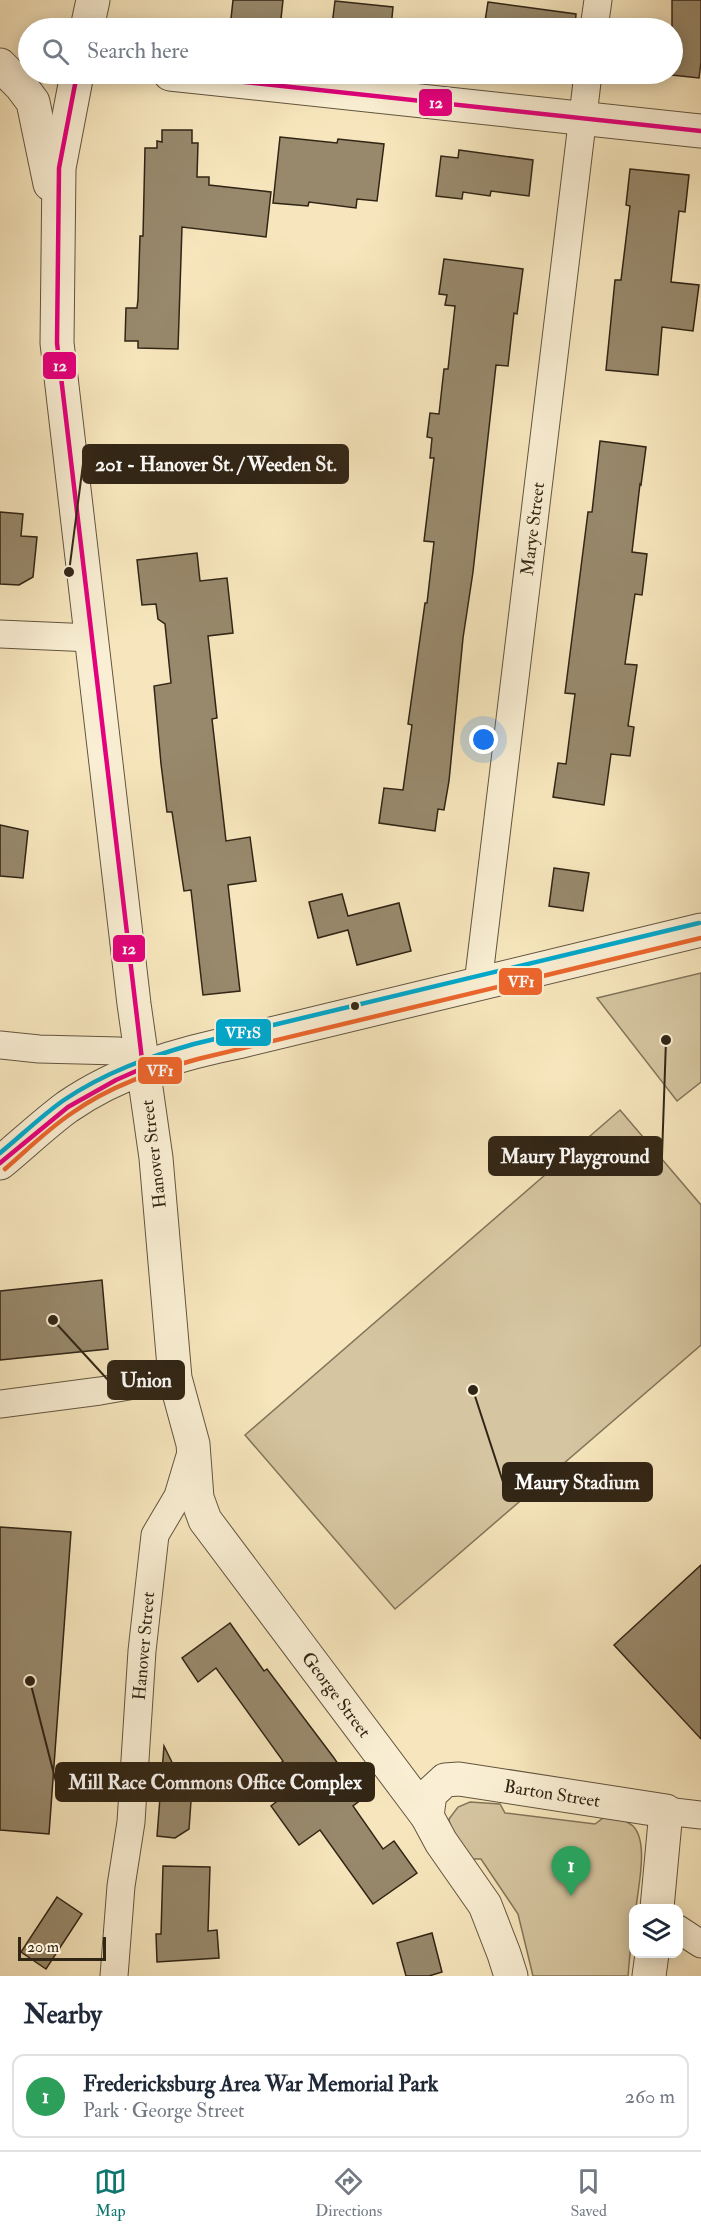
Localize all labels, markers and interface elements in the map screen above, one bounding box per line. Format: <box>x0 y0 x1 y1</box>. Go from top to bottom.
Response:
search box <box>18 18 683 84</box>
icon: search <box>39 35 72 68</box>
text: Search here <box>87 37 189 65</box>
line badge: 12 <box>418 88 453 117</box>
text: 12 <box>429 93 443 113</box>
line badge: 12 <box>42 351 77 380</box>
text: 12 <box>53 356 67 376</box>
callout: 201 - Hanover St. / Weeden St. <box>83 445 348 483</box>
text: 201 - Hanover St. / Weeden St. <box>95 452 337 477</box>
street label: Marye Street <box>516 481 550 577</box>
your location <box>469 725 498 754</box>
line badge: 12 <box>112 934 146 963</box>
text: 12 <box>122 939 136 959</box>
line badge: VF1 <box>498 967 543 996</box>
text: VF1 <box>506 972 535 992</box>
unlabelled marker <box>349 1000 361 1012</box>
line badge: VF1S <box>215 1018 272 1047</box>
text: VF1S <box>224 1023 261 1043</box>
line badge: VF1 <box>137 1056 183 1085</box>
text: VF1 <box>145 1061 174 1081</box>
street label: Hanover Street <box>136 1098 172 1209</box>
callout: Maury Playground <box>489 1137 662 1175</box>
text: Maury Playground <box>500 1144 650 1170</box>
callout: Union <box>108 1361 184 1399</box>
text: Union <box>120 1368 173 1393</box>
callout: Maury Stadium <box>503 1463 652 1501</box>
text: Maury Stadium <box>513 1470 640 1496</box>
street label: Hanover Street <box>128 1591 160 1701</box>
street label: George Street <box>296 1648 376 1743</box>
callout: Mill Race Commons Office Complex <box>56 1763 374 1801</box>
text: Mill Race Commons Office Complex <box>67 1770 362 1796</box>
street label: Barton Street <box>502 1775 602 1813</box>
pin: 1 <box>552 1846 590 1896</box>
map controls <box>629 1904 683 1958</box>
button: layers <box>629 1904 683 1958</box>
scale bar <box>18 1934 106 1962</box>
text: 20 m <box>27 1937 59 1957</box>
text: Nearby <box>24 1999 102 2031</box>
text: Fredericksburg Area War Memorial Park <box>83 2070 438 2098</box>
text: 1 <box>42 2084 49 2109</box>
text: 260 m <box>625 2084 675 2109</box>
text: Park · George Street <box>83 2098 245 2123</box>
tab: Map <box>94 2165 127 2221</box>
tab: Directions <box>315 2165 382 2221</box>
tab: Saved <box>570 2165 607 2221</box>

